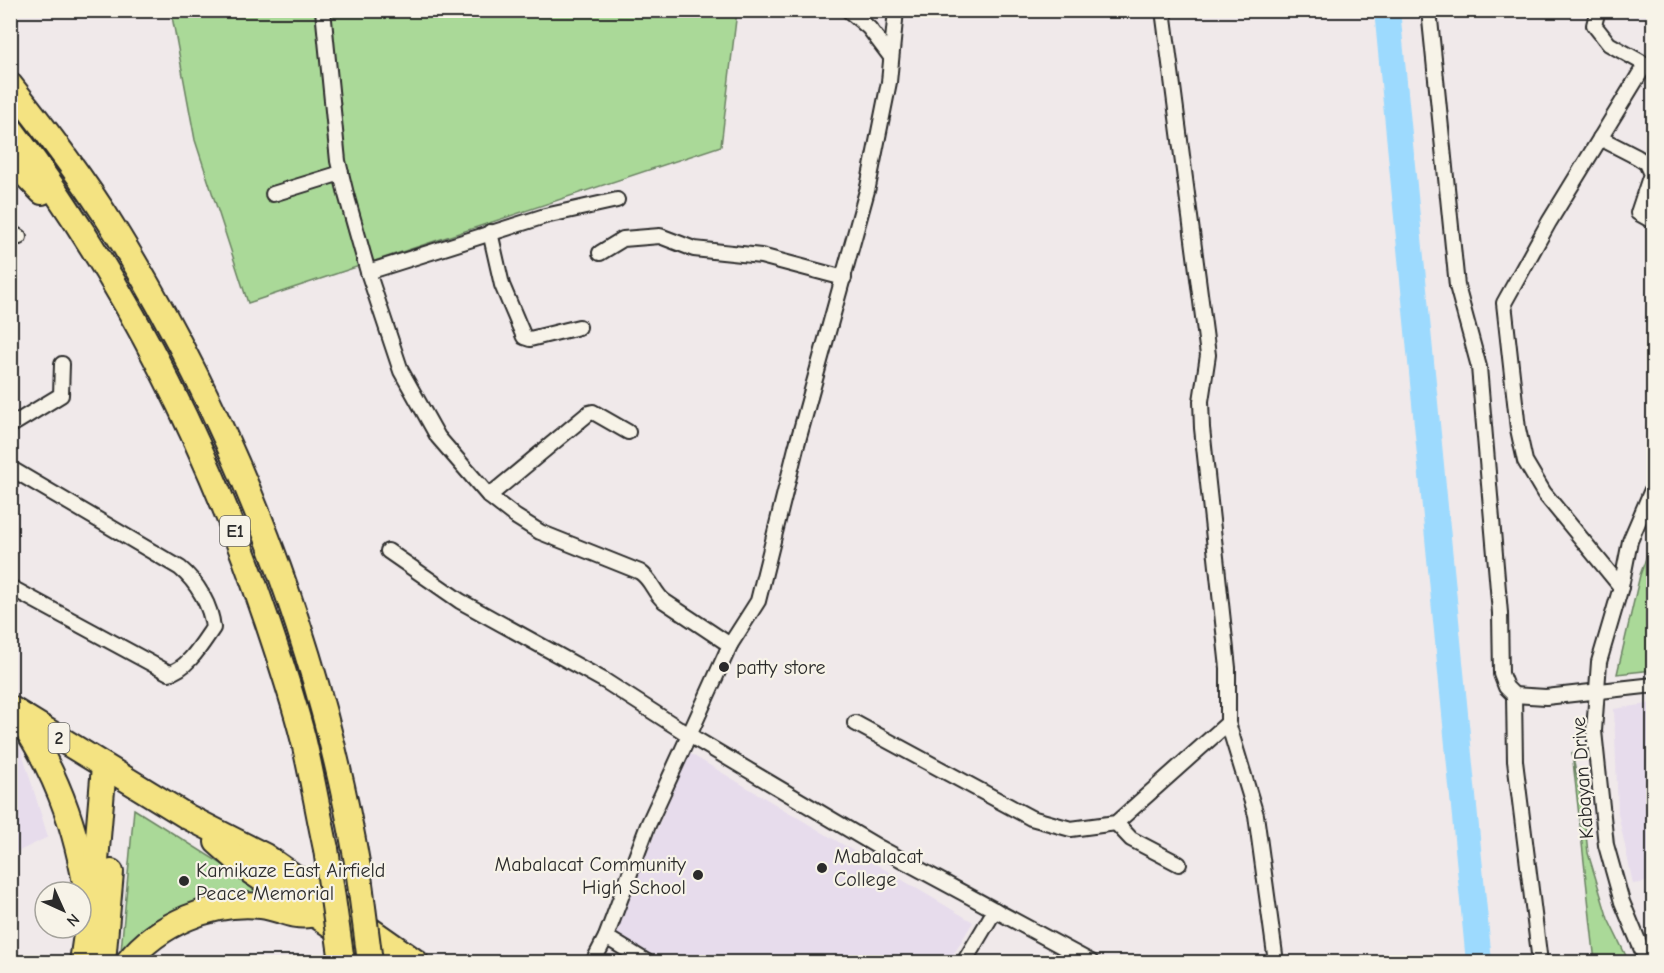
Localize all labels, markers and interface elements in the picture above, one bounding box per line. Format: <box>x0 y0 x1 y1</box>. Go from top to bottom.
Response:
road number: E1 <box>220 516 250 546</box>
place label: patty store <box>736 656 826 679</box>
marker: patty store <box>717 660 731 674</box>
street label: Kabayan Drive <box>1567 716 1598 840</box>
road number: 2 <box>48 723 70 753</box>
place label: Mabalacat College <box>834 845 924 891</box>
place label: Mabalacat Community High School <box>494 853 686 899</box>
place label: Kamikaze East Airfield Peace Memorial <box>196 859 385 905</box>
marker: Mabalacat College <box>815 861 829 875</box>
marker: Mabalacat Community High School <box>691 868 705 882</box>
marker: Kamikaze East Airfield Peace Memorial <box>177 874 191 888</box>
north arrow <box>33 880 93 940</box>
text: N <box>63 910 83 930</box>

